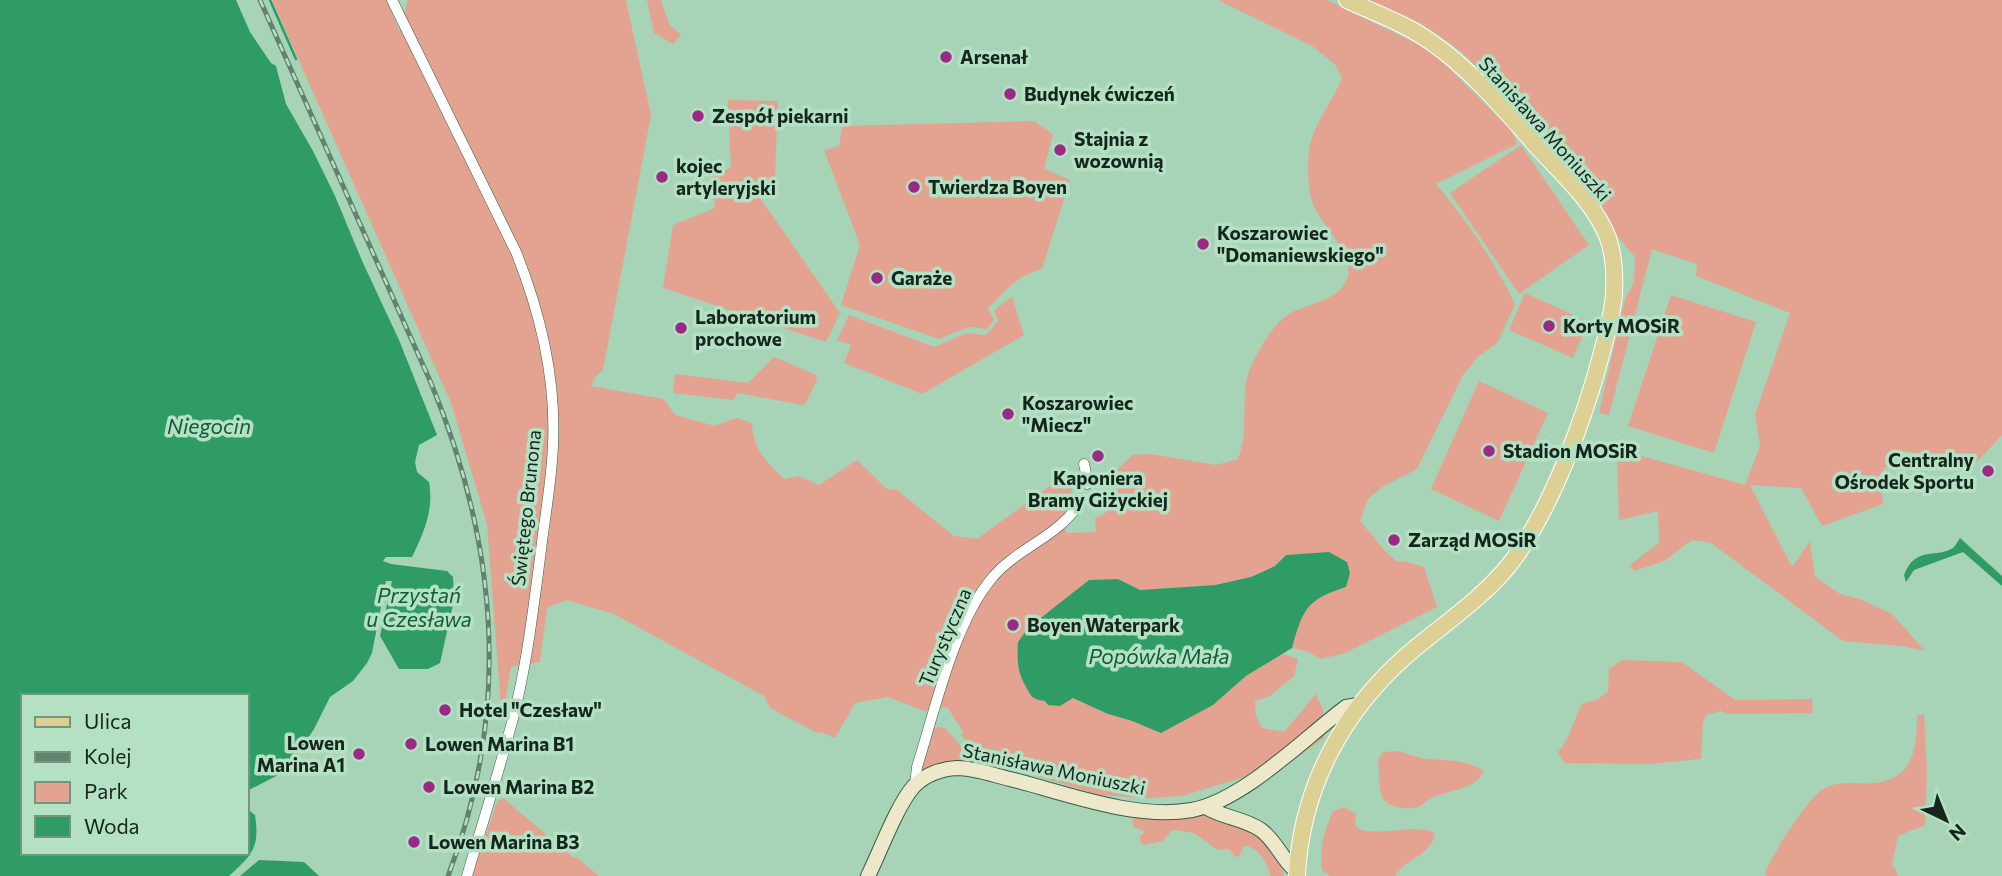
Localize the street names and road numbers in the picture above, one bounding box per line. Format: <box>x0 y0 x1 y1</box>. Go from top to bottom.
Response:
street label: Stanisława Moniuszki <box>1474 52 1616 206</box>
street label: Świętego Brunona <box>505 429 545 587</box>
street label: Turystyczna <box>914 584 975 689</box>
street label: Stanisława Moniuszki <box>961 738 1148 799</box>

